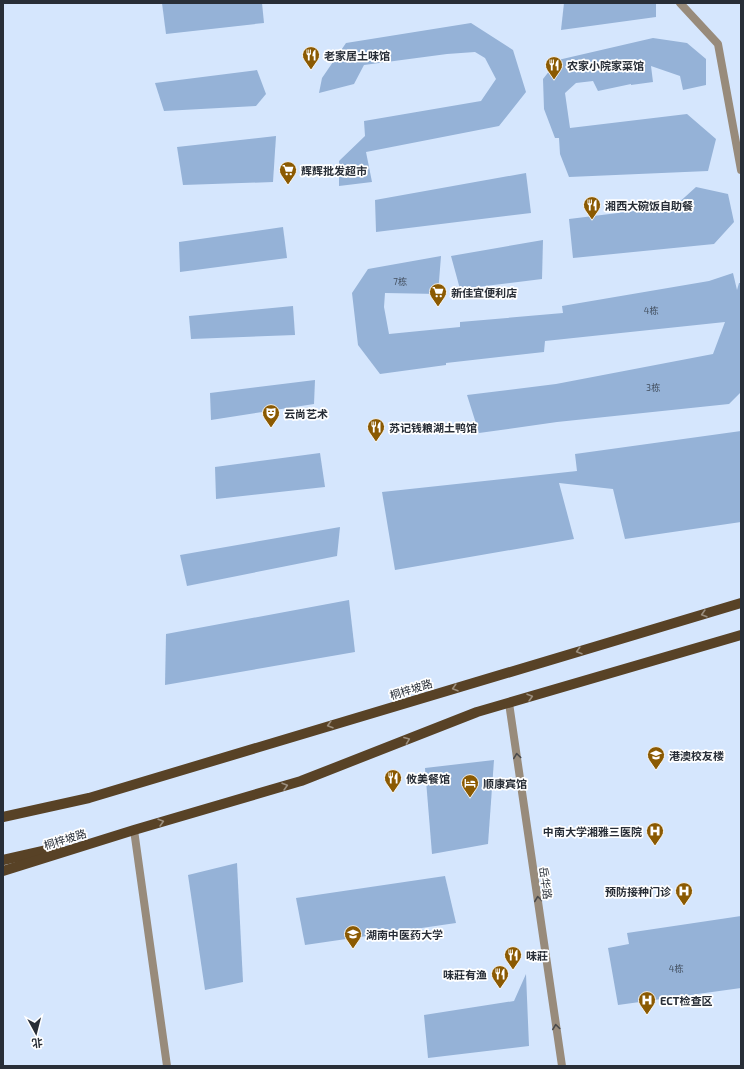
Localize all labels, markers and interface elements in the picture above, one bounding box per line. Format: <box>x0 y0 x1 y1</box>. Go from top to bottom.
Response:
restaurant icon: 老家居土味馆 <box>301 45 321 70</box>
place label: 老家居土味馆 <box>324 49 390 62</box>
restaurant icon: 农家小院家菜馆 <box>544 55 564 80</box>
place label: 农家小院家菜馆 <box>567 59 644 72</box>
supermarket icon: 辉辉批发超市 <box>278 160 298 185</box>
place label: 辉辉批发超市 <box>301 164 367 177</box>
restaurant icon: 湘西大碗饭自助餐 <box>582 195 602 220</box>
place label: 湘西大碗饭自助餐 <box>605 199 693 212</box>
house number: 7栋 <box>393 276 407 287</box>
supermarket icon: 新佳宜便利店 <box>428 282 448 307</box>
place label: 新佳宜便利店 <box>451 286 517 299</box>
house number: 4栋 <box>644 305 658 316</box>
house number: 3栋 <box>646 382 660 393</box>
theatre icon: 云尚艺术 <box>261 403 281 428</box>
place label: 云尚艺术 <box>284 407 328 420</box>
restaurant icon: 苏记钱粮湖土鸭馆 <box>366 417 386 442</box>
place label: 苏记钱粮湖土鸭馆 <box>389 421 477 434</box>
one-way arrow <box>700 609 707 617</box>
one-way arrow <box>576 646 583 655</box>
street label: 桐梓坡路 <box>388 676 434 702</box>
one-way arrow <box>451 683 458 692</box>
one-way arrow <box>526 693 533 702</box>
one-way arrow <box>327 720 334 729</box>
one-way arrow <box>403 736 410 744</box>
school or university icon: 港澳校友楼 <box>646 745 666 770</box>
place label: 港澳校友楼 <box>669 749 724 762</box>
one-way arrow <box>513 753 522 759</box>
restaurant icon: 攸美餐馆 <box>383 768 403 793</box>
place label: 攸美餐馆 <box>406 772 450 785</box>
hotel icon: 顺康宾馆 <box>460 773 480 798</box>
place label: 顺康宾馆 <box>483 777 527 790</box>
one-way arrow <box>282 782 289 791</box>
one-way arrow <box>157 818 164 827</box>
hospital icon: 中南大学湘雅三医院 <box>645 821 665 846</box>
place label: 中南大学湘雅三医院 <box>543 825 642 838</box>
street label: 桐梓坡路 <box>42 826 88 852</box>
street label: 岳华路 <box>537 866 555 900</box>
hospital icon: 预防接种门诊 <box>674 881 694 906</box>
place label: 预防接种门诊 <box>605 885 672 898</box>
one-way arrow <box>534 896 543 902</box>
school or university icon: 湖南中医药大学 <box>343 924 363 949</box>
place label: 湖南中医药大学 <box>366 928 443 941</box>
restaurant icon: 味莊 <box>503 945 523 970</box>
place label: 味莊 <box>526 949 548 962</box>
house number: 4栋 <box>669 963 683 974</box>
restaurant icon: 味莊有渔 <box>490 964 510 989</box>
place label: 味莊有渔 <box>443 968 487 981</box>
hospital icon: ECT检查区 <box>637 990 657 1015</box>
place label: ECT检查区 <box>660 994 712 1007</box>
north arrow <box>16 1013 56 1053</box>
one-way arrow <box>552 1024 561 1030</box>
text: 北 <box>31 1036 44 1051</box>

